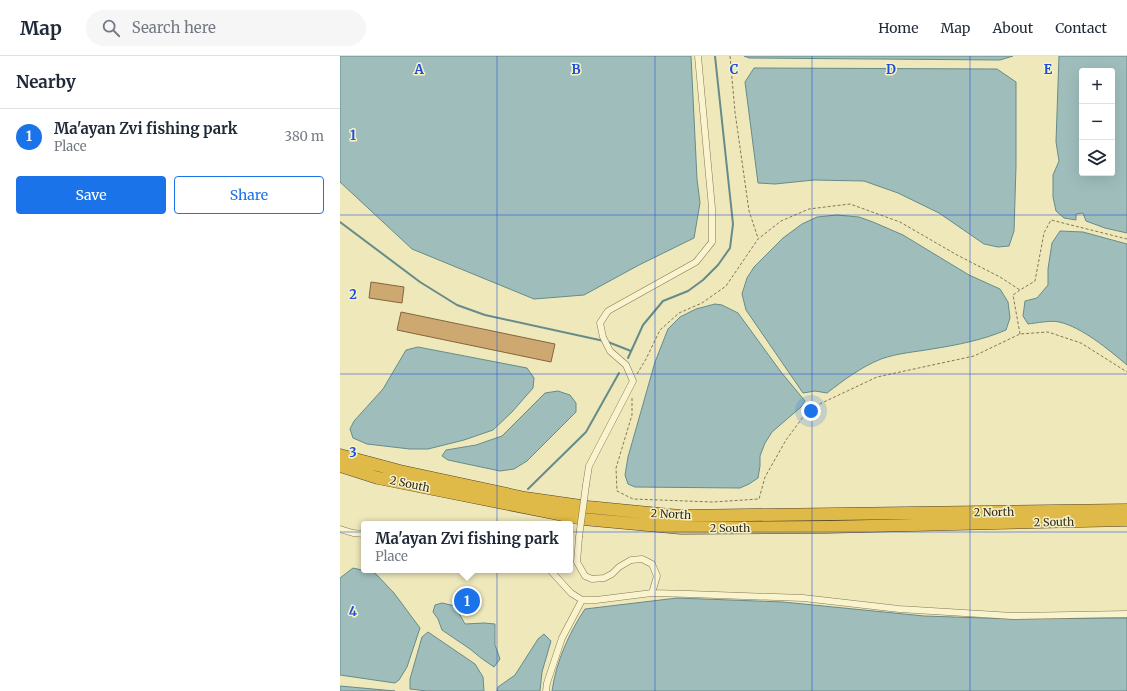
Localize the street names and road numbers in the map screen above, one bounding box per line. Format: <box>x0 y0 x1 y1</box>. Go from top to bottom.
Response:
street label: 2 South <box>389 473 432 495</box>
street label: 2 North <box>974 505 1015 519</box>
street label: 2 North <box>650 506 692 522</box>
street label: 2 South <box>1034 515 1075 529</box>
street label: 2 South <box>710 521 751 535</box>

